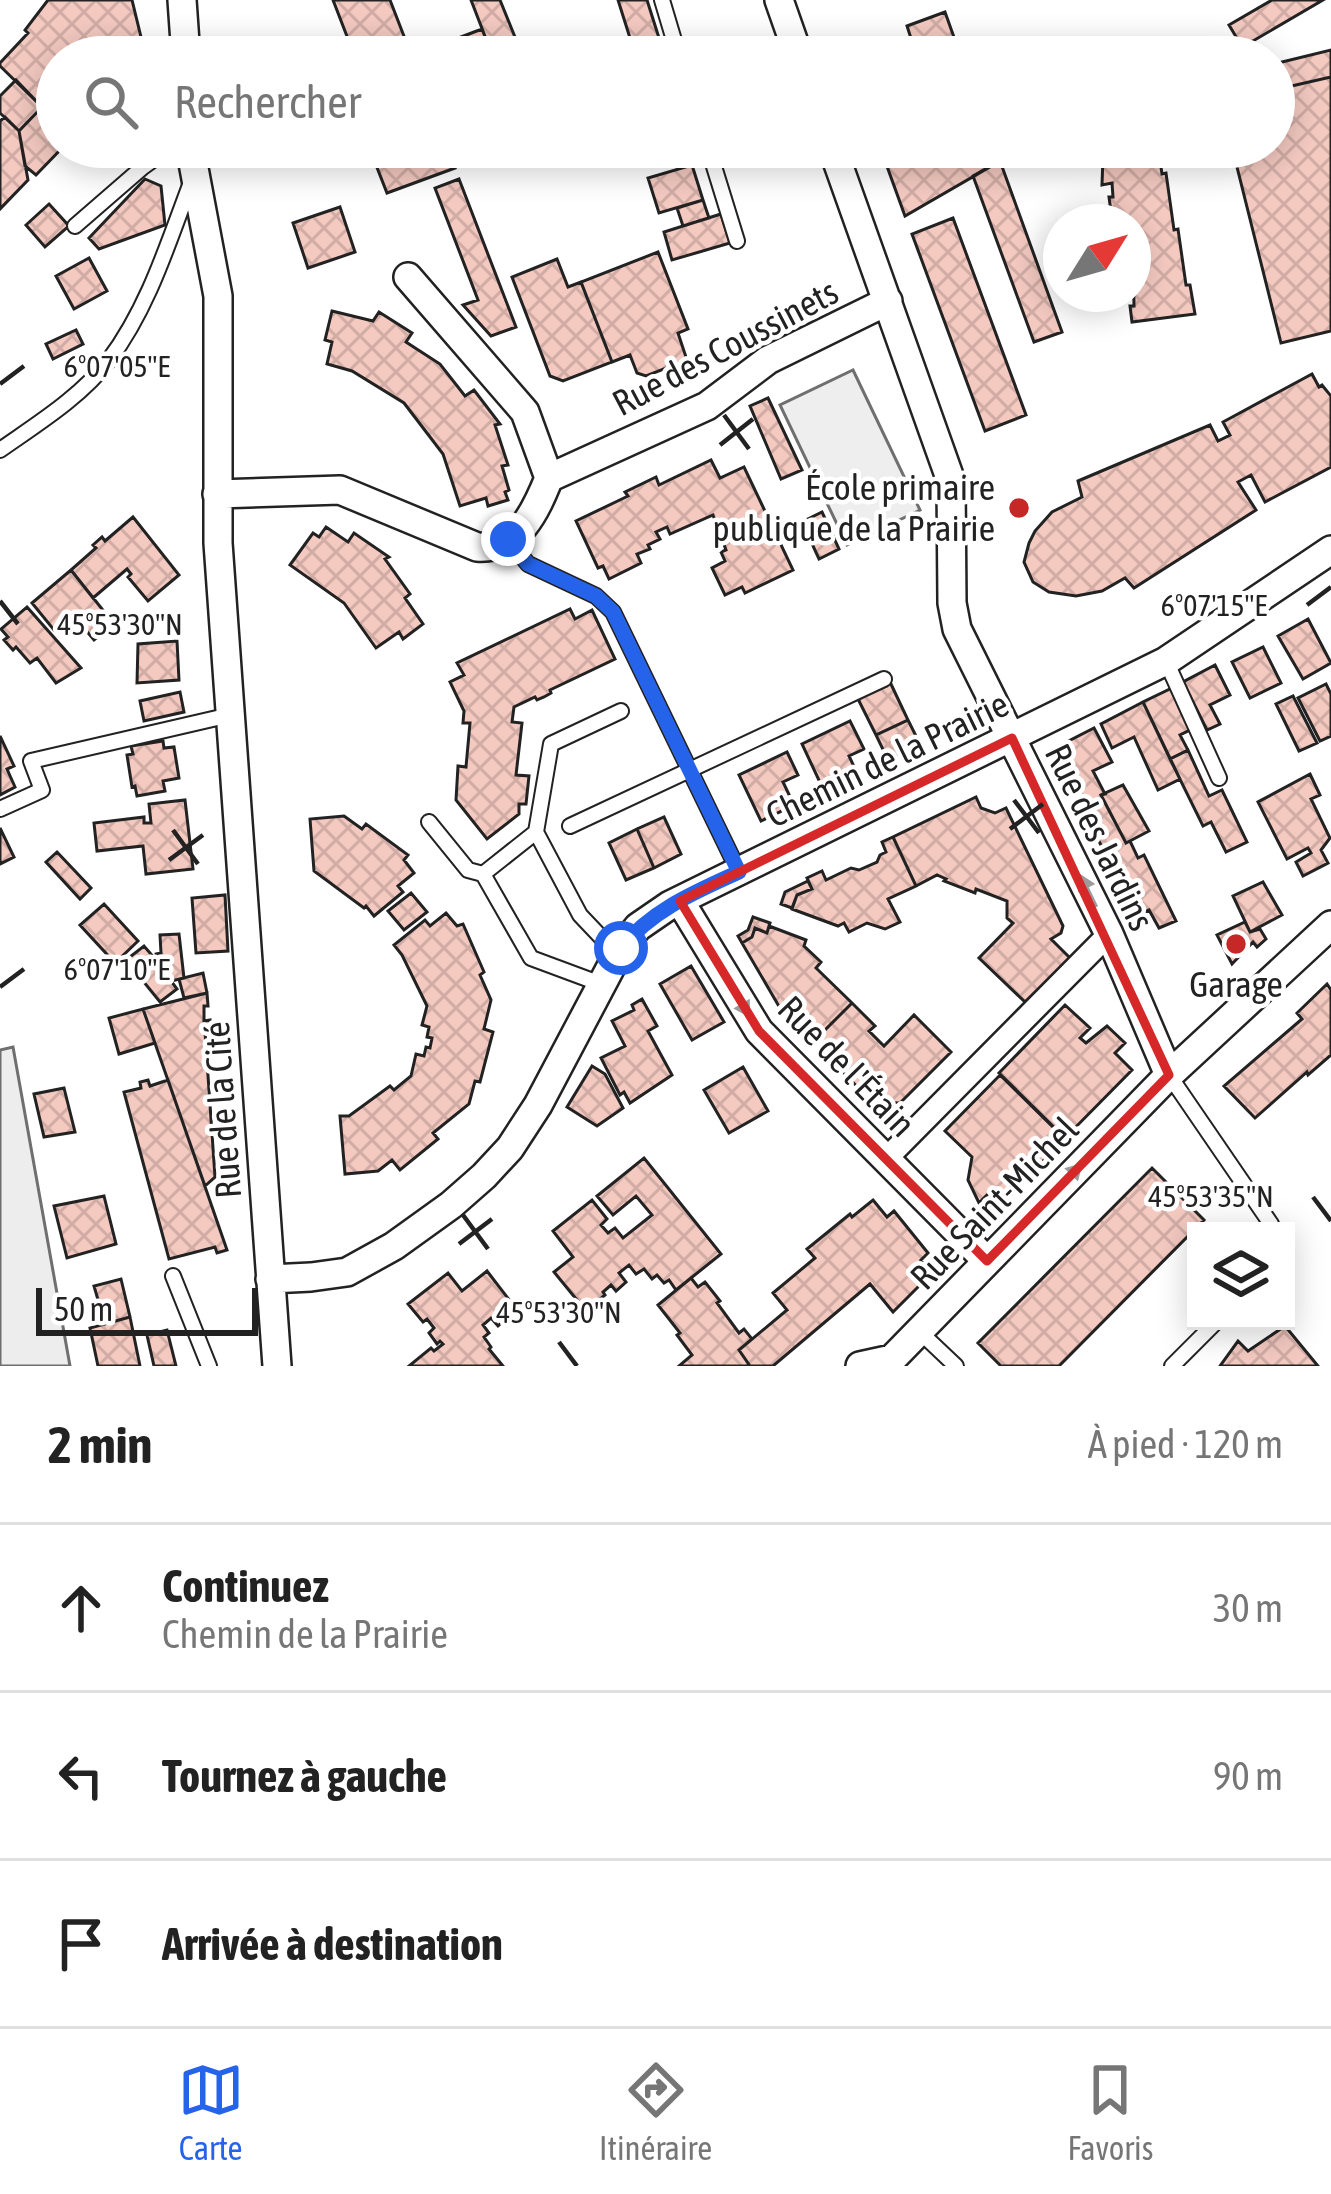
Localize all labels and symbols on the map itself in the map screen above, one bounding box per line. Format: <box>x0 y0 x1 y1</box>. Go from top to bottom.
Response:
north arrow <box>1043 204 1151 312</box>
street label: Rue des Coussinets <box>605 270 845 424</box>
text: 6°07'05"E <box>64 349 170 383</box>
place label: École primaire publique de la Prairie <box>713 466 995 549</box>
marker: École primaire publique de la Prairie <box>1006 495 1032 521</box>
route end <box>481 512 535 566</box>
text: 6°07'15"E <box>1161 588 1267 622</box>
text: 45°53'30"N <box>57 607 183 641</box>
street label: Chemin de la Prairie <box>759 682 1015 836</box>
street label: Rue des Jardins <box>1037 737 1163 937</box>
one-way arrow <box>1078 873 1098 908</box>
route start <box>594 921 648 975</box>
marker: Garage <box>1223 931 1249 957</box>
text: 6°07'10"E <box>64 952 170 986</box>
place label: Garage <box>1189 963 1283 1005</box>
one-way arrow <box>729 984 750 1018</box>
street label: Rue de l'Étain <box>770 987 924 1145</box>
street label: Rue de la Cité <box>195 1020 249 1200</box>
street label: Rue Saint-Michel <box>902 1108 1087 1298</box>
one-way arrow <box>1055 1163 1083 1191</box>
text: 45°53'35"N <box>1148 1179 1274 1213</box>
scale bar <box>36 1282 258 1335</box>
text: 45°53'30"N <box>496 1295 622 1329</box>

